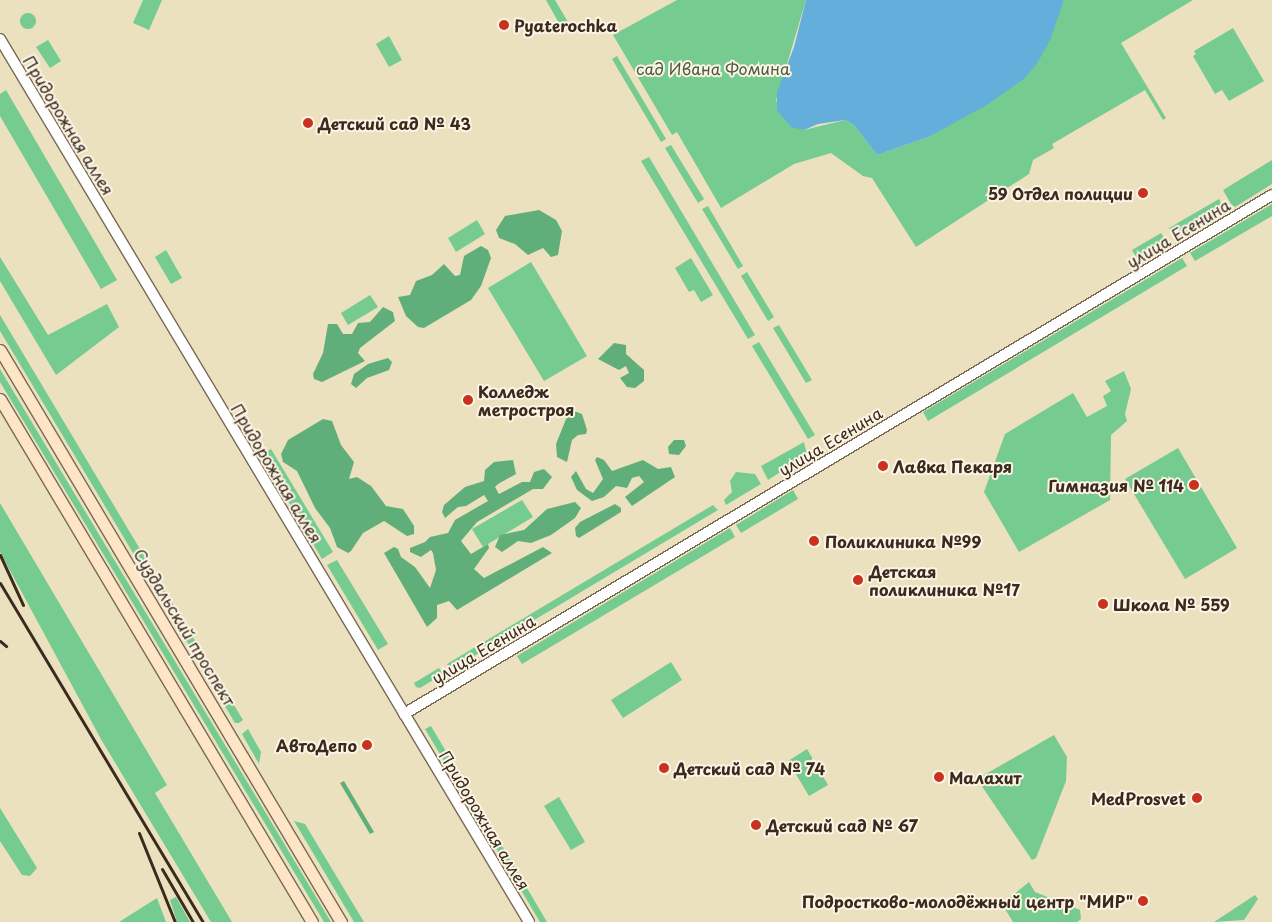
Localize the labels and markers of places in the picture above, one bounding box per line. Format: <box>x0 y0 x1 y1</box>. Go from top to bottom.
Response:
place label: Pyaterochka <box>514 15 617 35</box>
marker: Pyaterochka <box>498 19 510 31</box>
place label: Детский сад № 43 <box>318 113 472 133</box>
marker: Детский сад № 43 <box>302 117 314 129</box>
place label: 59 Отдел полиции <box>986 183 1133 203</box>
marker: 59 Отдел полиции <box>1137 187 1149 199</box>
place label: Колледж метростроя <box>478 381 574 419</box>
marker: Колледж метростроя <box>462 394 474 406</box>
place label: Лавка Пекаря <box>893 456 1013 476</box>
marker: Лавка Пекаря <box>877 460 889 472</box>
place label: Гимназия № 114 <box>1048 475 1184 495</box>
marker: Гимназия № 114 <box>1188 479 1200 491</box>
place label: Поликлиника №99 <box>825 531 981 551</box>
marker: Поликлиника №99 <box>807 534 821 548</box>
place label: Детская поликлиника №17 <box>869 561 1020 599</box>
marker: Детская поликлиника №17 <box>851 573 865 587</box>
place label: Школа № 559 <box>1113 594 1231 614</box>
marker: Школа № 559 <box>1097 598 1109 610</box>
place label: АвтоДепо <box>276 735 357 755</box>
marker: АвтоДепо <box>361 739 373 751</box>
place label: Детский сад № 74 <box>674 758 826 778</box>
marker: Детский сад № 74 <box>658 762 670 774</box>
place label: Малахит <box>949 767 1022 787</box>
marker: Малахит <box>933 771 945 783</box>
place label: MedProsvet <box>1091 788 1186 808</box>
marker: MedProsvet <box>1190 791 1204 805</box>
place label: Детский сад № 67 <box>766 815 919 835</box>
marker: Детский сад № 67 <box>750 819 762 831</box>
place label: Подростково-молодёжный центр "МИР" <box>801 891 1133 911</box>
marker: Подростково-молодёжный центр "МИР" <box>1137 895 1149 907</box>

